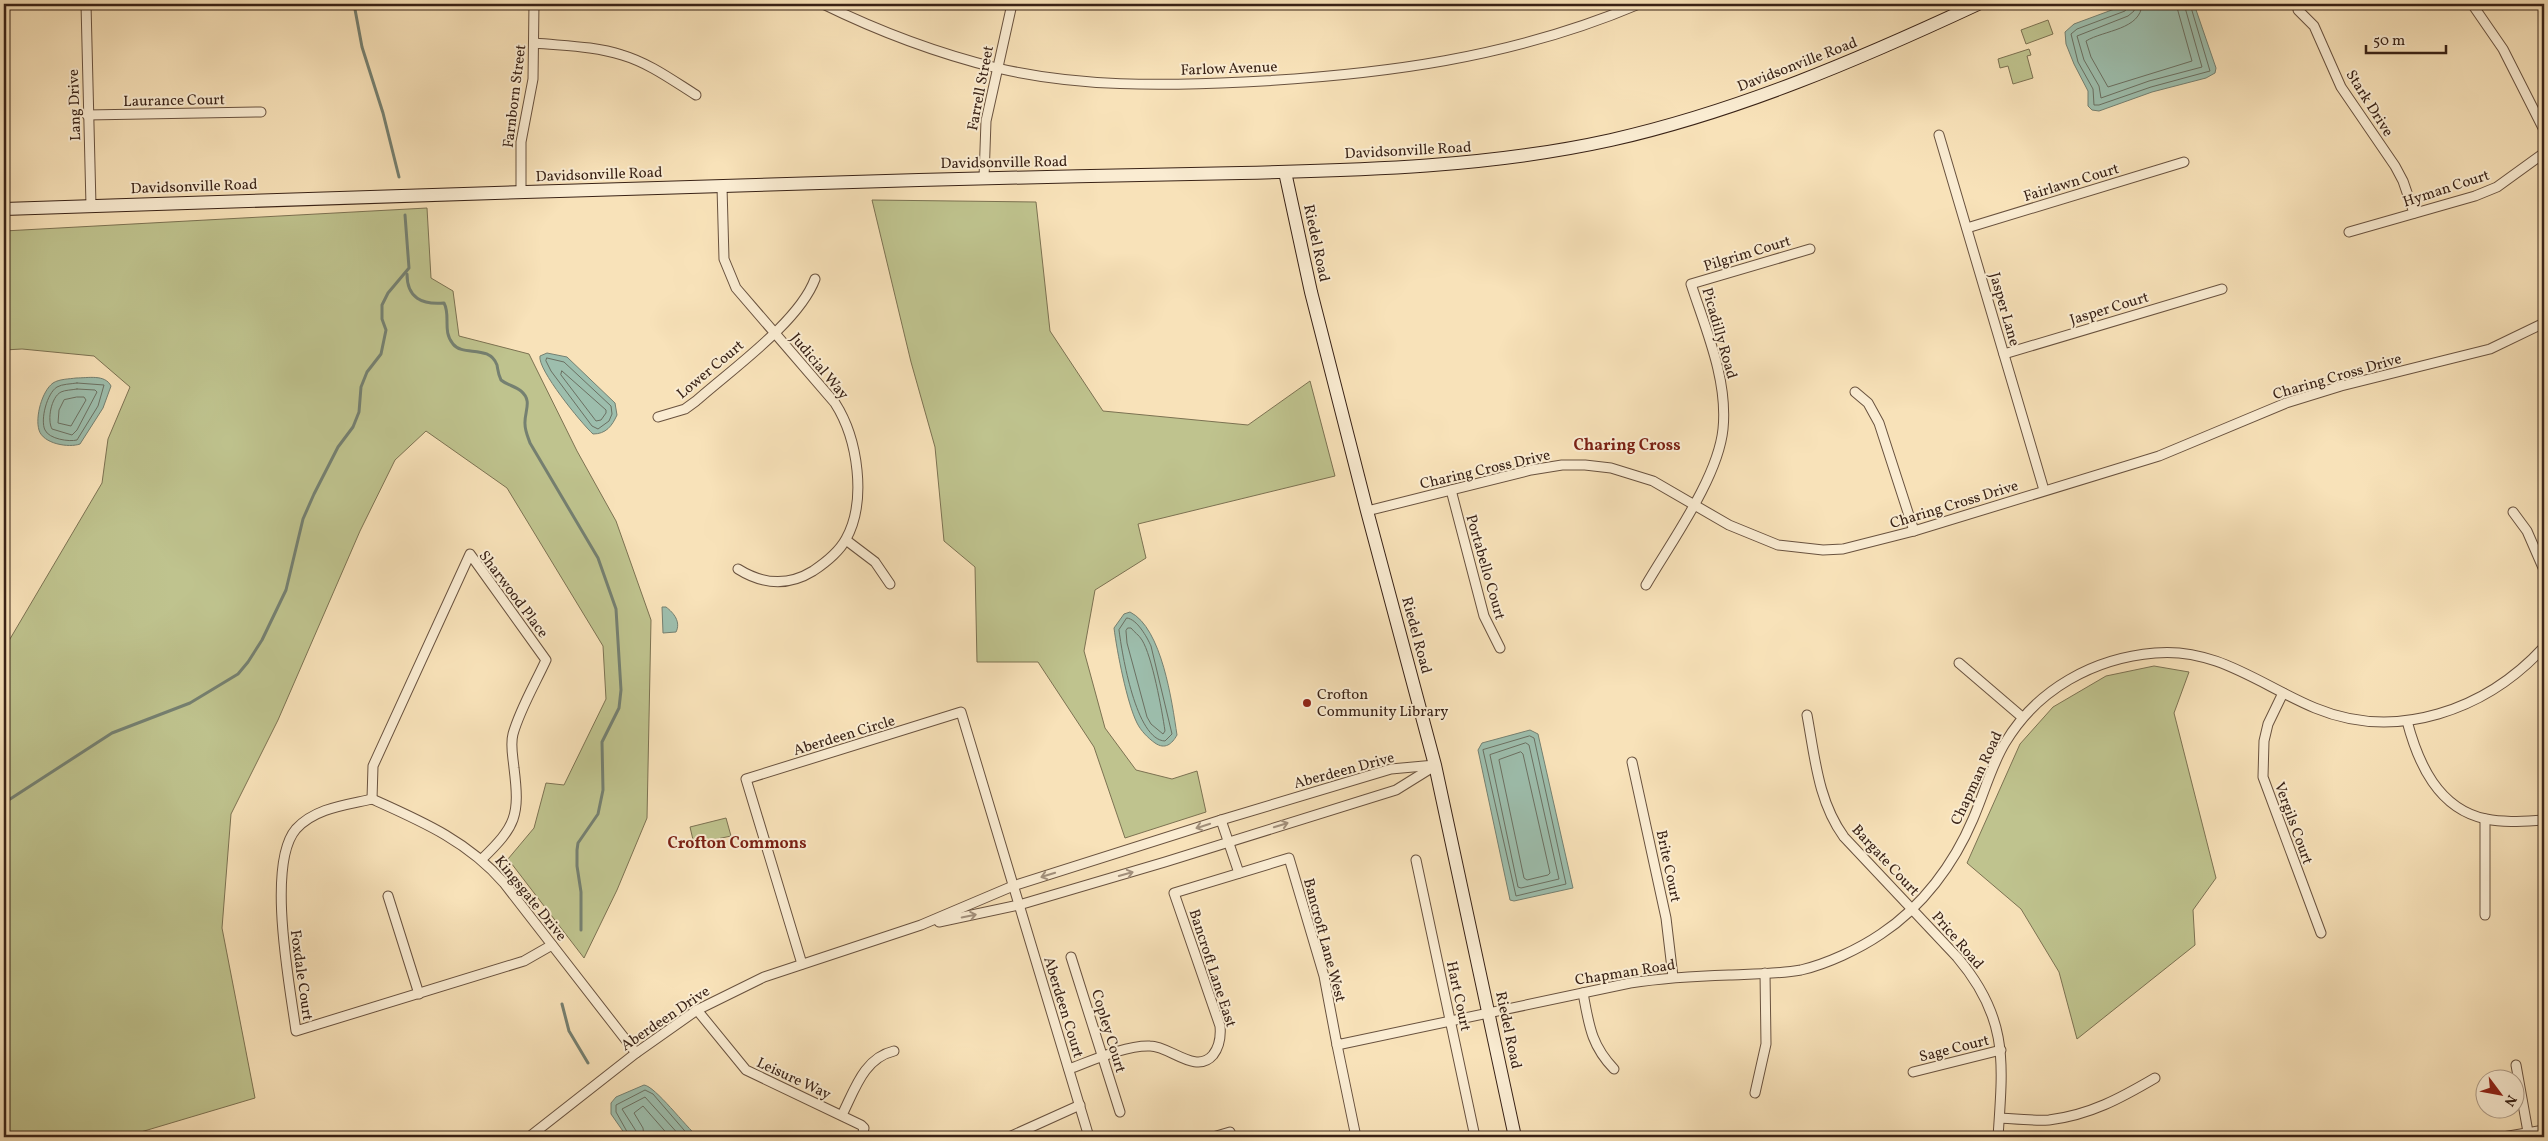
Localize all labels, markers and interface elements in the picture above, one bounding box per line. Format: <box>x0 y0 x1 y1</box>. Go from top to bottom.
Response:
scale bar <box>2366 22 2446 54</box>
text: 50 m <box>2373 31 2405 52</box>
street label: Davidsonville Road <box>1734 33 1861 98</box>
street label: Farnborn Street <box>499 43 532 149</box>
street label: Farrell Street <box>963 44 1000 133</box>
street label: Farlow Avenue <box>1180 57 1278 82</box>
street label: Stark Drive <box>2340 66 2398 141</box>
street label: Lang Drive <box>64 69 87 141</box>
street label: Laurance Court <box>123 90 225 113</box>
street label: Davidsonville Road <box>1344 138 1472 165</box>
street label: Davidsonville Road <box>940 152 1068 175</box>
street label: Fairlawn Court <box>2021 159 2122 208</box>
street label: Davidsonville Road <box>535 163 663 188</box>
street label: Hyman Court <box>2400 166 2492 213</box>
street label: Davidsonville Road <box>130 175 258 200</box>
street label: Riedel Road <box>1297 203 1334 284</box>
street label: Pilgrim Court <box>1701 231 1794 278</box>
street label: Jasper Lane <box>1983 270 2024 349</box>
street label: Picadilly Road <box>1696 285 1742 381</box>
street label: Jasper Court <box>2067 287 2152 331</box>
street label: Judicial Way <box>785 329 853 405</box>
street label: Lower Court <box>673 336 749 405</box>
street label: Charing Cross Drive <box>2271 349 2404 406</box>
district label: Charing Cross <box>1573 435 1681 457</box>
street label: Charing Cross Drive <box>1418 445 1553 496</box>
street label: Charing Cross Drive <box>1888 476 2021 535</box>
street label: Portabello Court <box>1460 512 1510 622</box>
street label: Sharwood Place <box>473 547 553 643</box>
street label: Riedel Road <box>1395 595 1436 676</box>
place label: Crofton Community Library <box>1317 685 1448 723</box>
marker: Crofton Community Library <box>1301 697 1313 709</box>
street label: Aberdeen Circle <box>791 711 898 762</box>
street label: Chapman Road <box>1946 728 2008 829</box>
street label: Aberdeen Drive <box>1292 748 1397 795</box>
street label: Vergils Court <box>2268 779 2317 868</box>
one-way arrow <box>1272 820 1288 830</box>
one-way arrow <box>1195 821 1211 831</box>
street label: Bargate Court <box>1846 821 1924 901</box>
street label: Brite Court <box>1650 828 1685 904</box>
district label: Crofton Commons <box>667 833 807 855</box>
street label: Kingsgate Drive <box>489 852 571 946</box>
one-way arrow <box>1117 868 1133 878</box>
one-way arrow <box>1040 870 1056 880</box>
street label: Bancroft Lane West <box>1297 876 1350 1005</box>
street label: Bancroft Lane East <box>1183 907 1241 1030</box>
street label: Price Road <box>1926 908 1988 974</box>
one-way arrow <box>960 910 976 920</box>
street label: Foxdale Court <box>284 929 317 1022</box>
street label: Aberdeen Court <box>1037 954 1088 1061</box>
street label: Chapman Road <box>1574 955 1677 992</box>
street label: Hart Court <box>1440 959 1475 1033</box>
street label: Aberdeen Drive <box>617 982 715 1057</box>
street label: Copley Court <box>1085 987 1130 1076</box>
street label: Riedel Road <box>1489 990 1526 1071</box>
street label: Sage Court <box>1917 1031 1992 1068</box>
street label: Leisure Way <box>753 1053 834 1106</box>
north arrow <box>2476 1068 2526 1118</box>
text: N <box>2499 1091 2521 1109</box>

